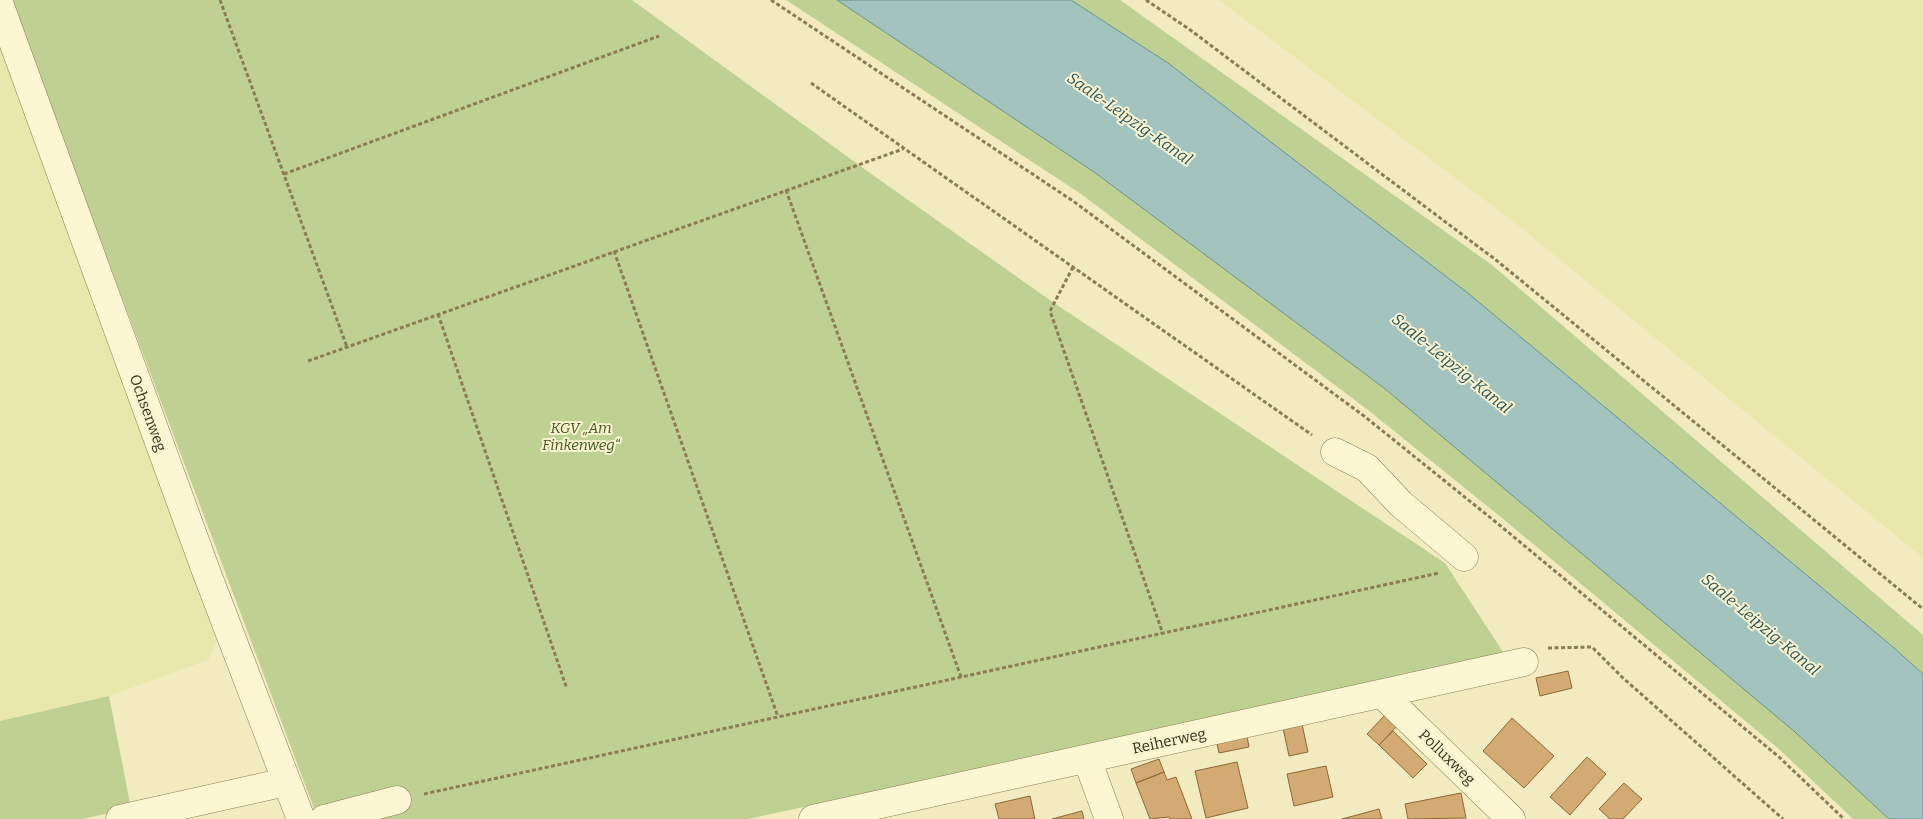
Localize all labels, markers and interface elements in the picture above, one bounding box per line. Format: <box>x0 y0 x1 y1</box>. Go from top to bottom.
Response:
water label: Saale-Leipzig-Kanal <box>1064 68 1196 169</box>
water label: Saale-Leipzig-Kanal <box>1388 309 1515 417</box>
street label: Ochsenweg <box>126 372 170 454</box>
park label: KGV „Am Finkenweg“ <box>542 419 621 454</box>
water label: Saale-Leipzig-Kanal <box>1698 569 1824 679</box>
street label: Reiherweg <box>1131 724 1207 758</box>
street label: Polluxweg <box>1415 726 1479 788</box>

